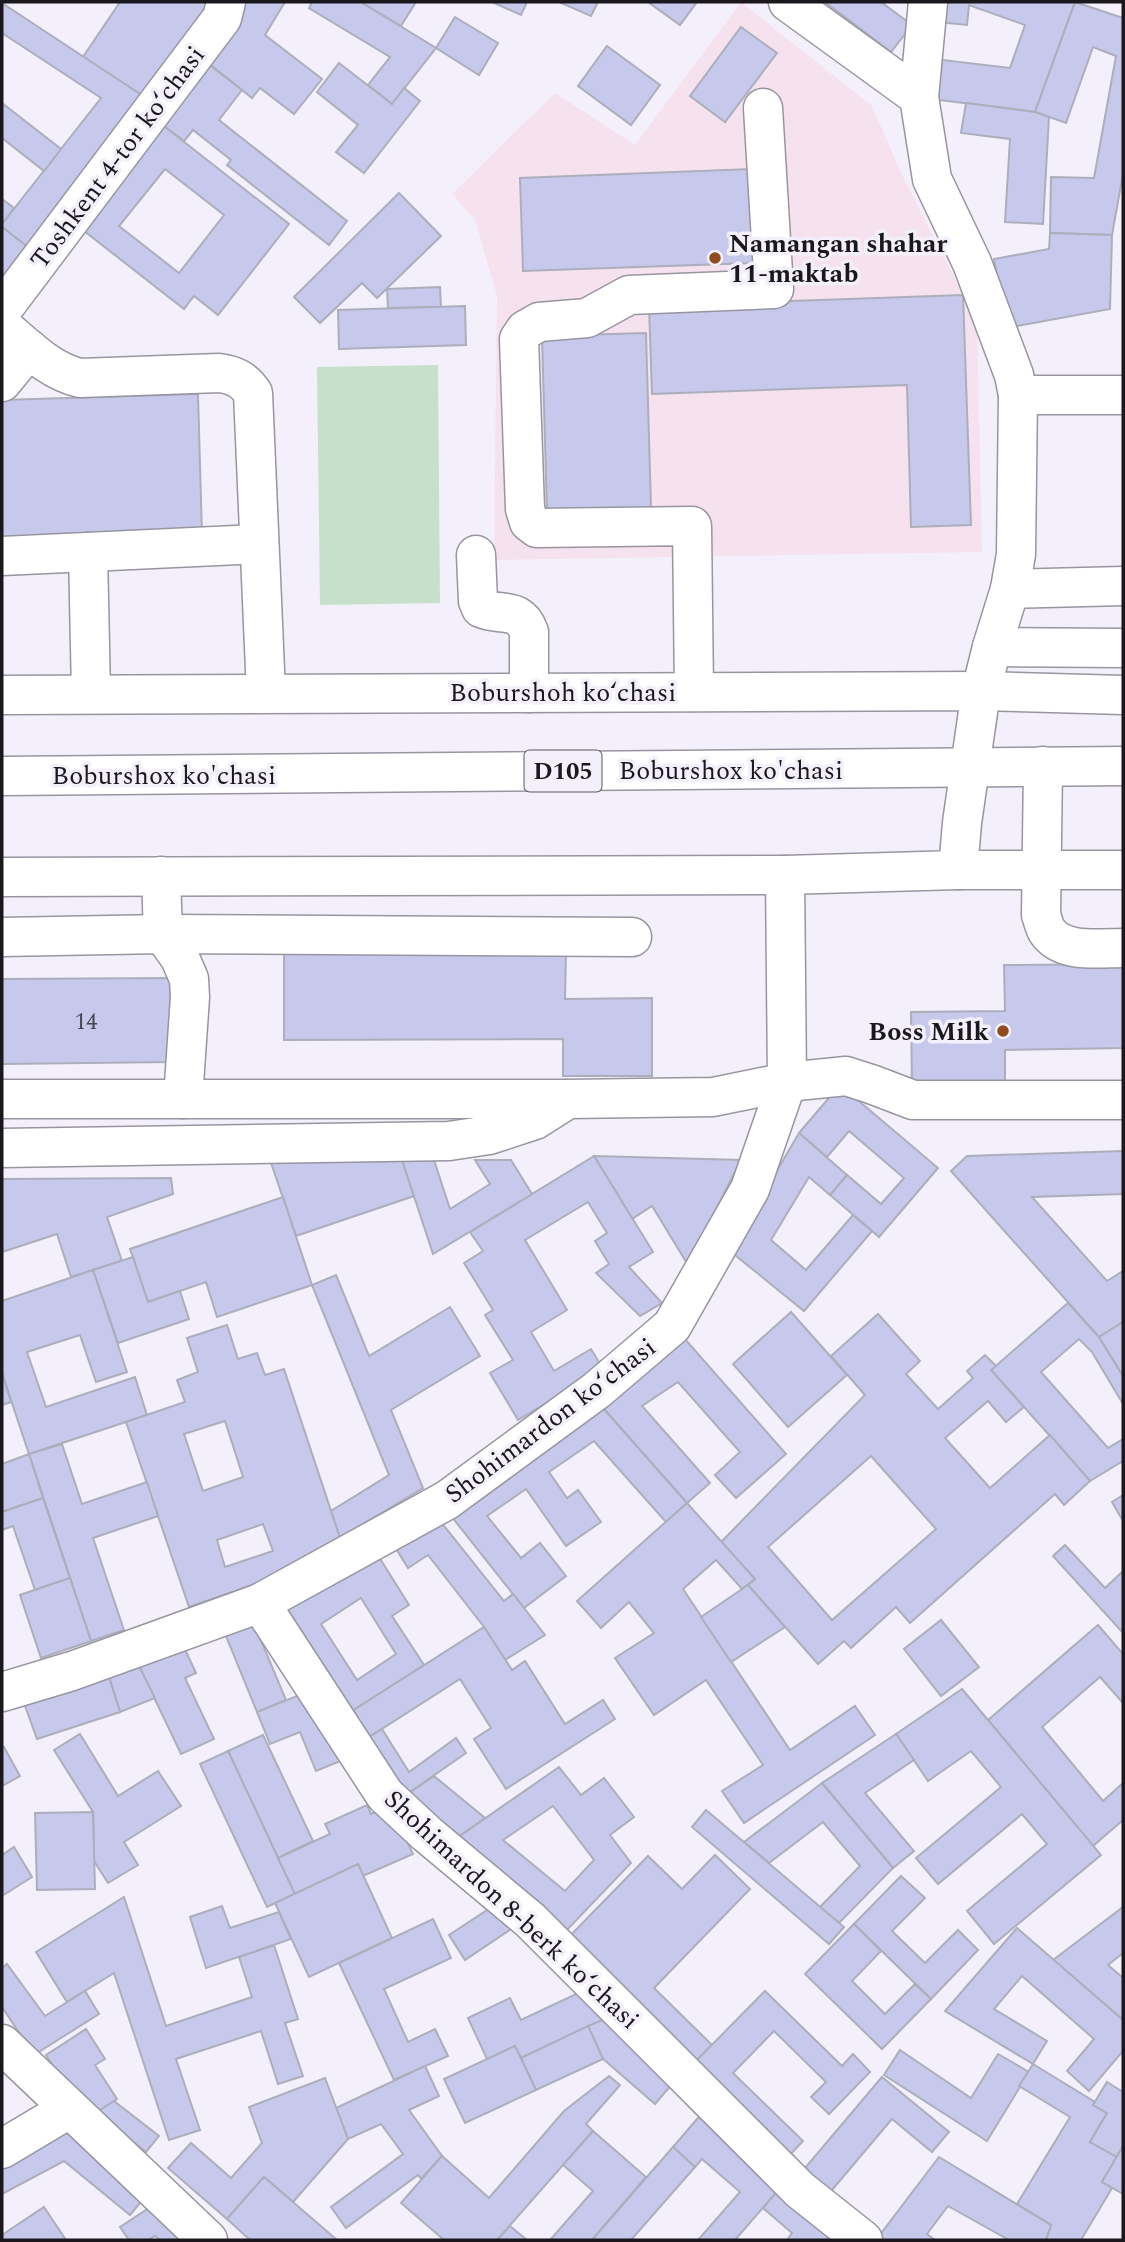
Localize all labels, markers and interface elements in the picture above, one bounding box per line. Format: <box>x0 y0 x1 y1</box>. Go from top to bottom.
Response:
street label: Toshkent 4-tor koʻchasi <box>20 37 215 278</box>
place label: Namangan shahar 11-maktab <box>729 224 948 294</box>
marker: Namangan shahar 11-maktab <box>707 250 723 266</box>
street label: Boburshoh koʻchasi <box>450 673 676 713</box>
road number: D105 <box>524 750 602 792</box>
street label: Boburshox ko'chasi <box>619 751 843 791</box>
street label: Boburshox ko'chasi <box>52 756 276 796</box>
house number: 14 <box>75 1005 98 1040</box>
place label: Boss Milk <box>868 1012 989 1052</box>
marker: Boss Milk <box>995 1023 1011 1039</box>
street label: Shohimardon koʻchasi <box>436 1328 665 1514</box>
street label: Shohimardon 8-berk koʻchasi <box>374 1780 648 2039</box>

